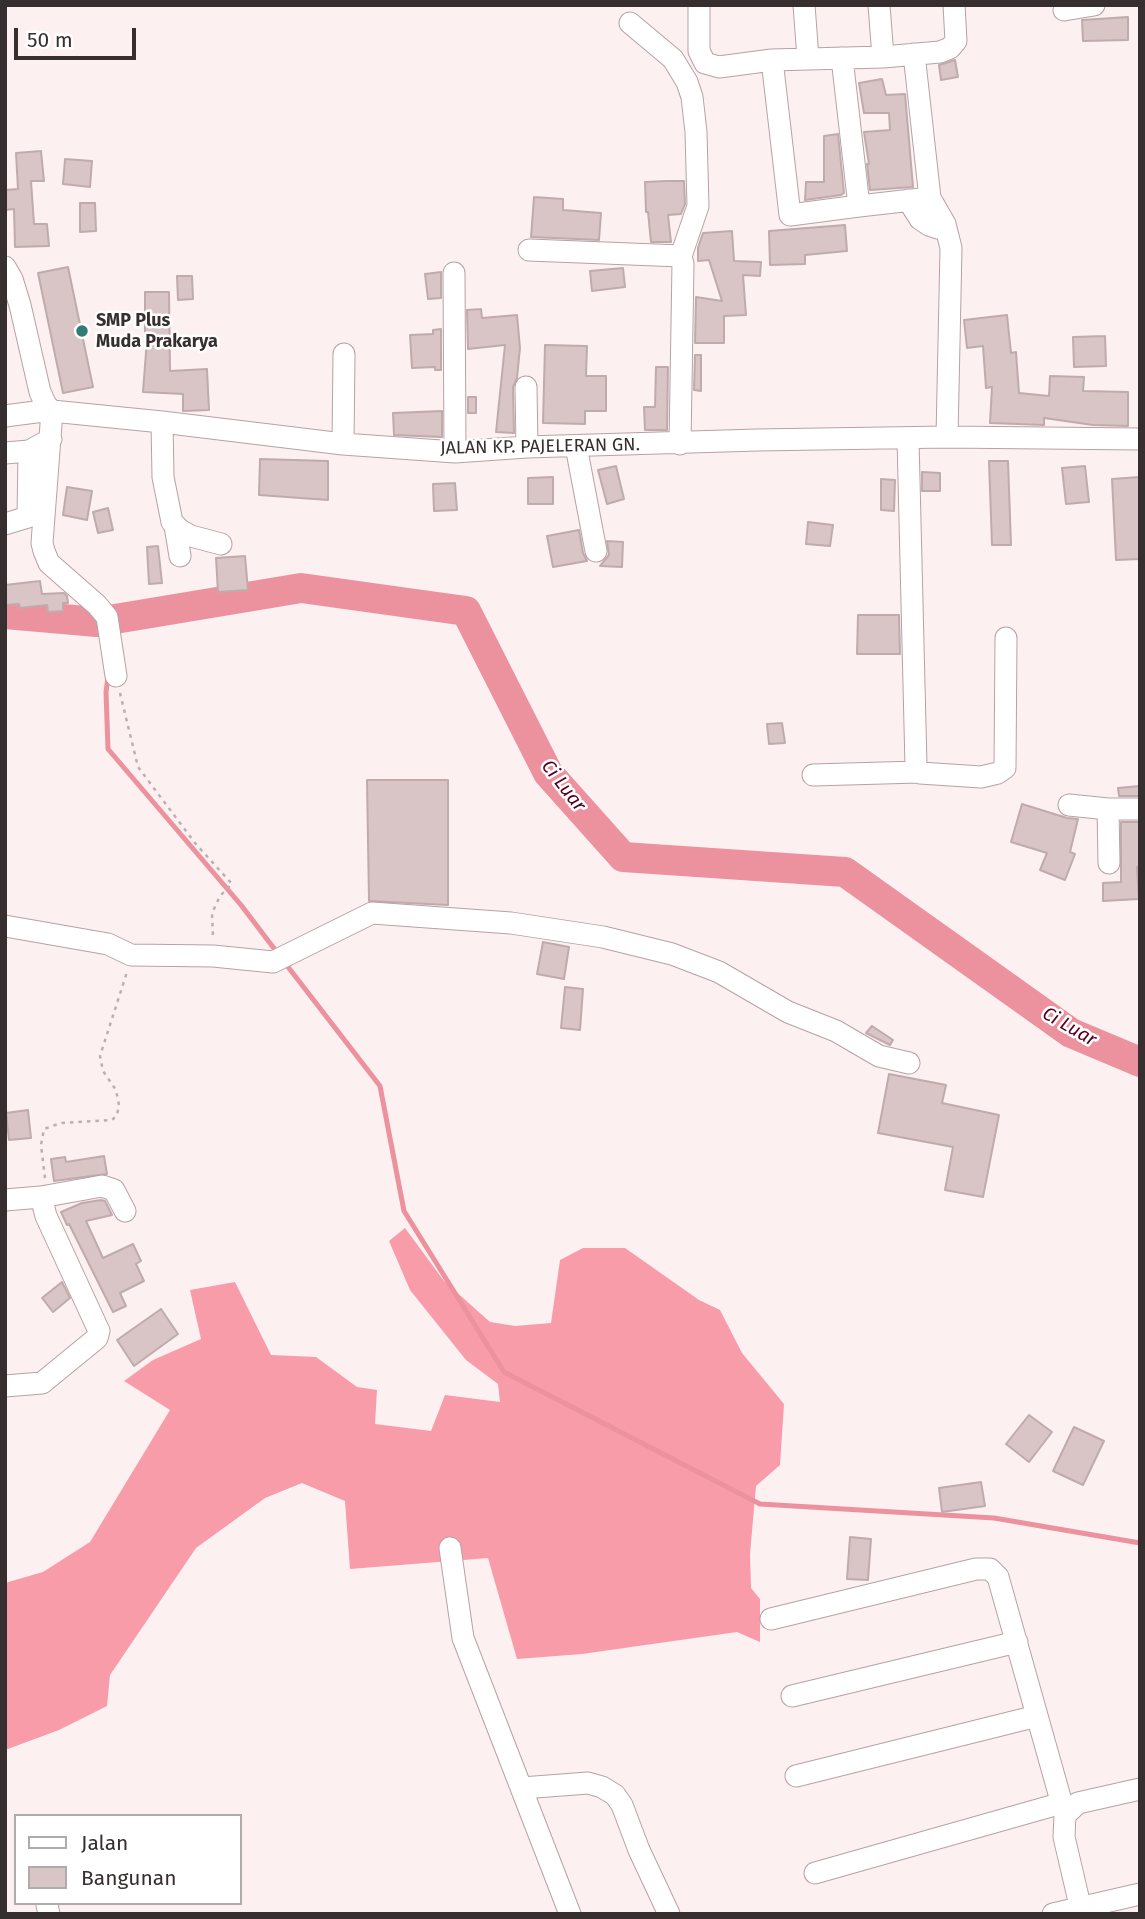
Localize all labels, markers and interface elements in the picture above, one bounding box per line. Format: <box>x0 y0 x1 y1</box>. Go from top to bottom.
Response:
scale bar <box>18 14 140 58</box>
text: 50 m <box>27 27 73 53</box>
place label: SMP Plus Muda Prakarya <box>96 310 218 352</box>
marker: SMP Plus Muda Prakarya <box>74 323 90 339</box>
street label: JALAN KP. PAJELERAN GN. <box>440 434 640 460</box>
water label: Ci Luar <box>536 756 590 816</box>
water label: Ci Luar <box>1038 1002 1100 1052</box>
legend <box>14 1814 242 1905</box>
text: Jalan <box>81 1830 128 1856</box>
text: Bangunan <box>81 1865 176 1891</box>

